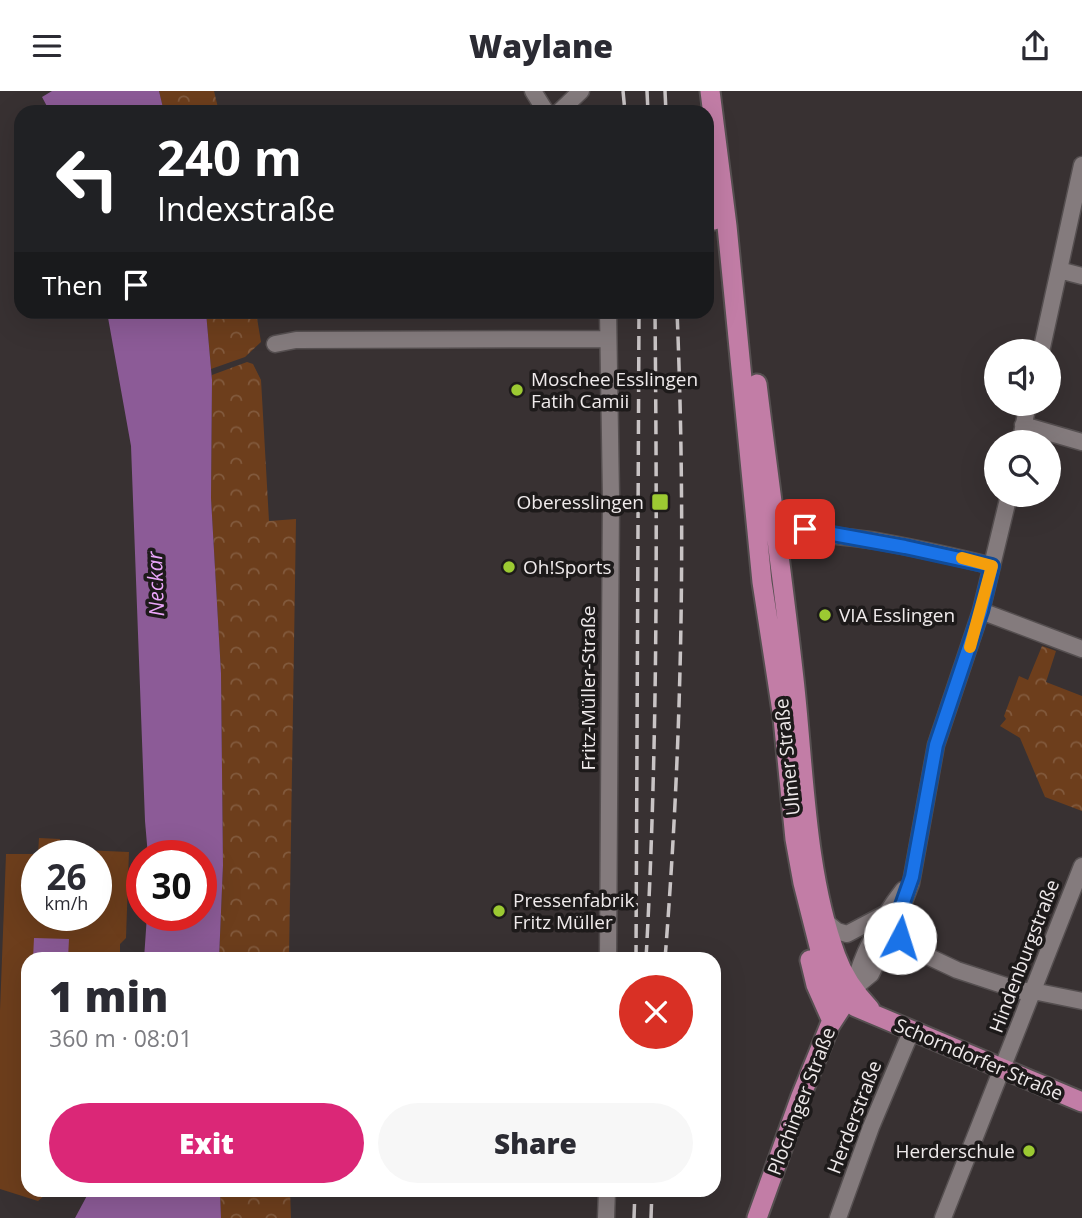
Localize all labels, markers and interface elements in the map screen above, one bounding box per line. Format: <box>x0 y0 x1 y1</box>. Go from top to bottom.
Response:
text: Waylane <box>469 24 613 67</box>
icon: menu <box>28 27 66 65</box>
icon: share <box>1016 27 1054 65</box>
text: 240 m <box>157 124 302 190</box>
icon: left <box>42 133 133 224</box>
text: Indexstraße <box>157 187 335 230</box>
icon: arrive <box>117 266 155 304</box>
text: Then <box>42 267 103 303</box>
map controls <box>984 339 1061 507</box>
button: sound <box>984 339 1061 416</box>
place label: Moschee Esslingen Fatih Camii <box>531 366 698 414</box>
marker: Moschee Esslingen Fatih Camii <box>509 382 525 398</box>
button: search <box>984 430 1061 507</box>
place label: Oberesslingen <box>517 489 644 515</box>
marker: Oberesslingen <box>650 492 670 512</box>
pin <box>775 499 835 559</box>
icon: arrive <box>786 510 824 548</box>
water label: Neckar <box>140 550 170 617</box>
place label: Oh!Sports <box>523 554 612 580</box>
marker: Oh!Sports <box>501 559 517 575</box>
place label: VIA Esslingen <box>839 602 955 628</box>
street label: Fritz-Müller-Straße <box>575 605 601 771</box>
marker: VIA Esslingen <box>817 607 833 623</box>
street label: Ulmer Straße <box>768 697 806 817</box>
speed limit sign: 30 <box>126 840 217 931</box>
text: 26 <box>46 853 87 900</box>
street label: Hindenburgstraße <box>983 876 1065 1036</box>
place label: Pressenfabrik Fritz Müller <box>513 887 634 935</box>
text: km/h <box>45 891 88 915</box>
position arrow <box>863 901 937 975</box>
marker: Pressenfabrik Fritz Müller <box>491 903 507 919</box>
text: 1 min <box>49 967 168 1024</box>
button: close <box>619 975 693 1049</box>
street label: Schorndorfer Straße <box>891 1012 1067 1106</box>
text: 360 m · 08:01 <box>49 1022 192 1054</box>
street label: Plochinger Straße <box>761 1023 841 1179</box>
street label: Herderstraße <box>821 1057 887 1177</box>
button: Exit <box>49 1103 364 1183</box>
button: Share <box>378 1103 693 1183</box>
place label: Herderschule <box>896 1138 1015 1164</box>
marker: Herderschule <box>1021 1143 1037 1159</box>

